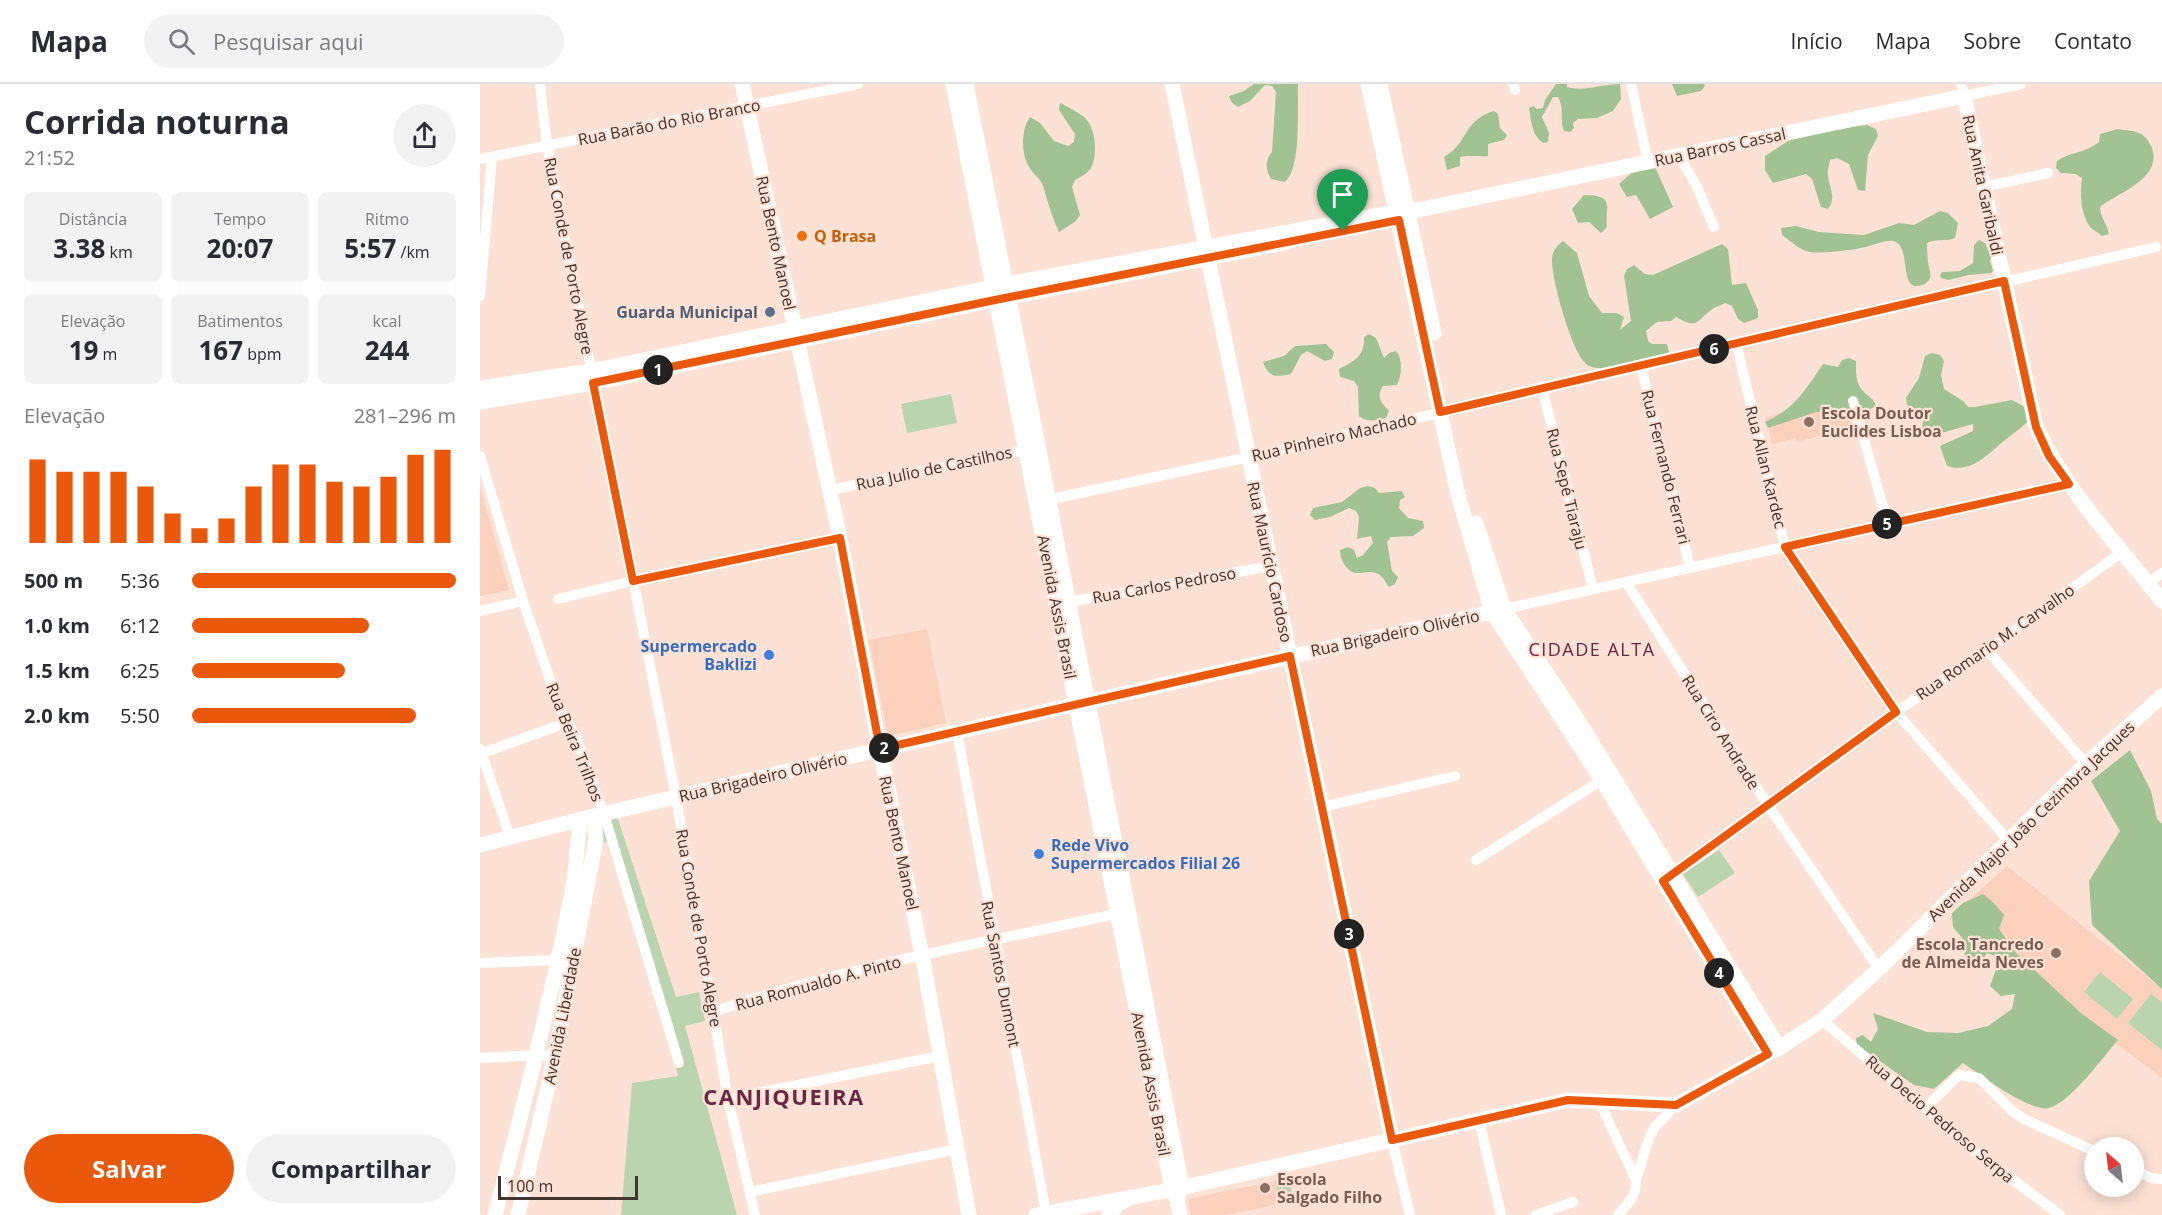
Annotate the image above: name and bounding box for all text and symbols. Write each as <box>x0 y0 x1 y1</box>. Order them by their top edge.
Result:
search box <box>144 14 564 68</box>
text: Mapa <box>30 22 108 60</box>
icon: search <box>165 25 198 58</box>
text: Pesquisar aqui <box>213 26 364 56</box>
text: Início <box>1790 27 1843 55</box>
text: Mapa <box>1876 27 1931 55</box>
text: Sobre <box>1964 27 2021 55</box>
text: Contato <box>2054 27 2132 55</box>
street label: Rua Barão do Rio Branco <box>576 94 762 150</box>
text: Corrida noturna <box>24 99 290 144</box>
button: share <box>393 104 456 167</box>
street label: Rua Anita Garibaldi <box>1957 113 2009 257</box>
street label: Rua Barros Cassal <box>1652 122 1788 172</box>
text: 21:52 <box>24 144 75 171</box>
street label: Rua Conde de Porto Alegre <box>539 155 599 357</box>
pin <box>1317 169 1368 231</box>
street label: Rua Bento Manoel <box>751 174 801 312</box>
icon: arrive <box>1326 178 1359 211</box>
text: Distância <box>59 208 127 230</box>
text: Tempo <box>214 208 266 230</box>
text: Ritmo <box>365 208 409 230</box>
place label: Q Brasa <box>814 225 876 247</box>
marker: Q Brasa <box>795 229 809 243</box>
text: 3.38 <box>53 230 105 266</box>
text: 20:07 <box>207 230 273 266</box>
text: 5:57 <box>344 230 396 266</box>
text: km <box>105 241 133 263</box>
text: /km <box>396 241 430 263</box>
place label: Guarda Municipal <box>616 301 758 323</box>
marker: Guarda Municipal <box>763 305 777 319</box>
text: Elevação <box>61 310 125 332</box>
text: Batimentos <box>197 310 283 332</box>
text: kcal <box>373 310 402 332</box>
text: 19 <box>69 332 98 368</box>
text: 167 <box>198 332 243 368</box>
text: 244 <box>365 332 409 368</box>
pin: 6 <box>1699 334 1729 364</box>
text: 6 <box>1709 338 1719 360</box>
text: m <box>98 343 117 365</box>
text: bpm <box>243 343 282 365</box>
pin: 1 <box>643 355 673 385</box>
text: 1 <box>653 359 663 381</box>
street label: Rua Fernando Ferrari <box>1636 387 1696 547</box>
text: Elevação <box>24 402 105 429</box>
text: 281–296 m <box>354 402 456 429</box>
place label: Escola Doutor Euclides Lisboa <box>1821 402 1942 442</box>
street label: Rua Allan Kardec <box>1740 403 1792 531</box>
street label: Rua Pinheiro Machado <box>1249 407 1419 467</box>
marker: Escola Doutor Euclides Lisboa <box>1802 415 1816 429</box>
street label: Rua Sepé Tiaraju <box>1541 426 1593 552</box>
street label: Rua Julio de Castilhos <box>854 441 1014 495</box>
street label: Rua Maurício Cardoso <box>1242 479 1298 645</box>
pin: 5 <box>1872 509 1902 539</box>
text: 5 <box>1882 513 1892 535</box>
street label: Avenida Assis Brasil <box>1032 533 1082 681</box>
street label: Rua Carlos Pedroso <box>1090 562 1238 608</box>
text: 500 m <box>24 567 83 594</box>
text: 5:36 <box>120 567 160 594</box>
street label: Rua Romario M. Carvalho <box>1911 579 2079 705</box>
street label: Rua Brigadeiro Olivério <box>1309 604 1481 662</box>
text: 1.0 km <box>24 612 90 639</box>
text: 6:12 <box>120 612 160 639</box>
place label: Supermercado Baklizi <box>640 635 757 675</box>
district label: CIDADE ALTA <box>1528 637 1656 661</box>
marker: Supermercado Baklizi <box>762 648 776 662</box>
text: 1.5 km <box>24 657 90 684</box>
text: 6:25 <box>120 657 160 684</box>
street label: Rua Ciro Andrade <box>1677 671 1765 793</box>
street label: Rua Beira Trilhos <box>541 679 609 805</box>
text: 2.0 km <box>24 702 90 729</box>
text: 5:50 <box>120 702 160 729</box>
street label: Avenida Major João Cezimbra Jacques <box>1923 716 2139 926</box>
pin: 2 <box>869 733 899 763</box>
text: 2 <box>879 737 889 759</box>
street label: Rua Brigadeiro Olivério <box>677 747 849 807</box>
street label: Rua Bento Manoel <box>874 774 924 912</box>
street label: Rua Conde de Porto Alegre <box>671 827 727 1029</box>
place label: Rede Vivo Supermercados Filial 26 <box>1051 834 1240 874</box>
marker: Rede Vivo Supermercados Filial 26 <box>1032 847 1046 861</box>
street label: Rua Santos Dumont <box>976 899 1026 1049</box>
pin: 3 <box>1334 919 1364 949</box>
text: 3 <box>1344 923 1354 945</box>
place label: Escola Tancredo de Almeida Neves <box>1901 933 2044 973</box>
street label: Avenida Liberdade <box>538 946 586 1086</box>
marker: Escola Tancredo de Almeida Neves <box>2049 946 2063 960</box>
street label: Rua Romualdo A. Pinto <box>733 950 903 1016</box>
pin: 4 <box>1704 958 1734 988</box>
text: 4 <box>1714 962 1724 984</box>
street label: Avenida Assis Brasil <box>1126 1010 1176 1158</box>
street label: Rua Decio Pedroso Serpa <box>1861 1050 2019 1188</box>
district label: CANJIQUEIRA <box>703 1081 865 1111</box>
button: Salvar <box>24 1134 234 1203</box>
button: Compartilhar <box>246 1134 456 1203</box>
north arrow <box>2084 1137 2144 1197</box>
map controls <box>2084 1137 2144 1197</box>
place label: Escola Salgado Filho <box>1277 1168 1382 1208</box>
scale bar <box>498 1173 638 1200</box>
text: 100 m <box>507 1175 553 1197</box>
marker: Escola Salgado Filho <box>1258 1181 1272 1195</box>

